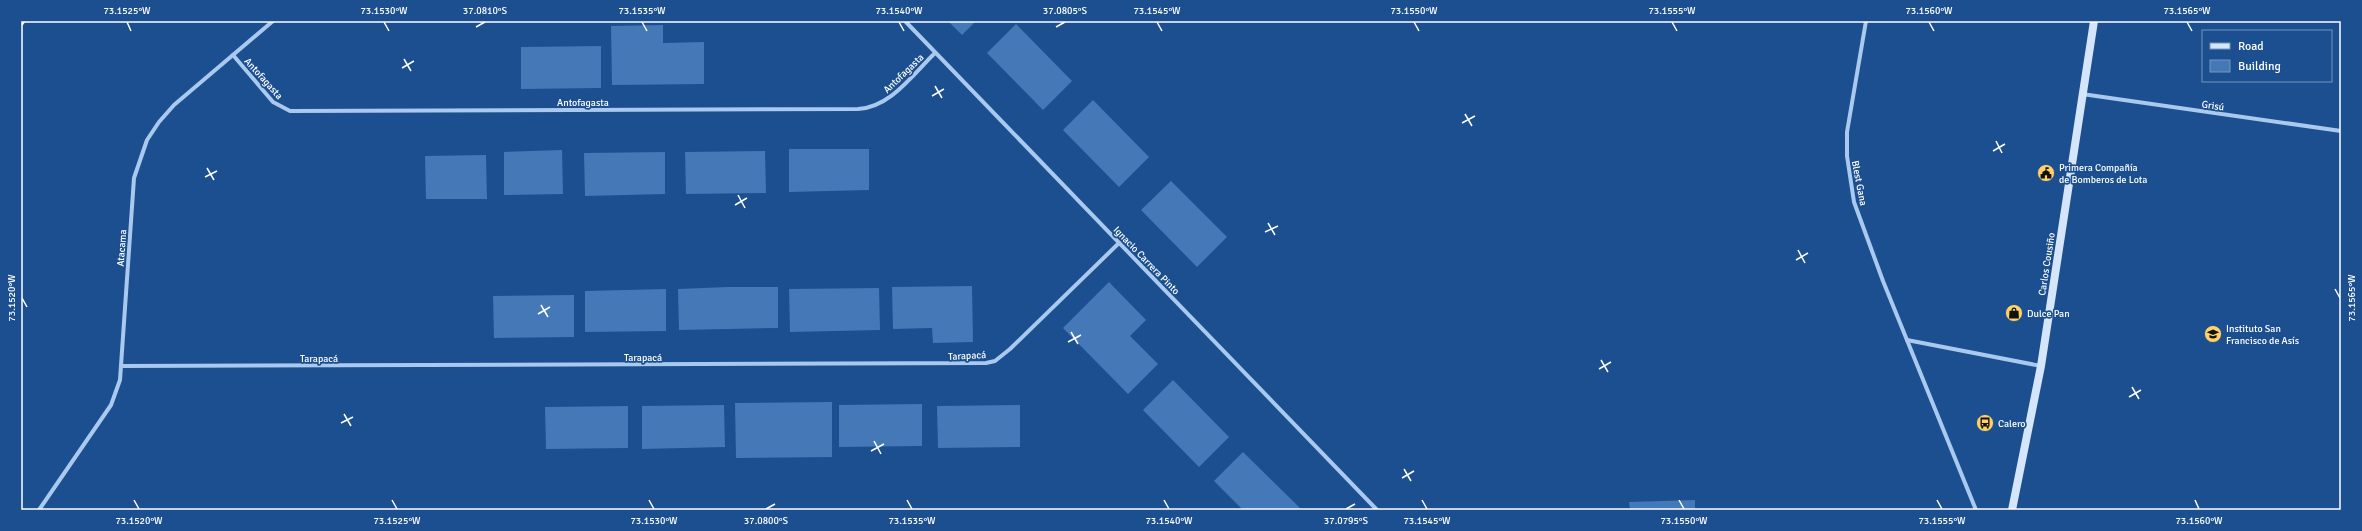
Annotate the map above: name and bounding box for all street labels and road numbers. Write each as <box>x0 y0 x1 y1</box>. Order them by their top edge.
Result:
street label: Antofagasta <box>881 51 926 96</box>
street label: Antofagasta <box>241 55 285 102</box>
street label: Antofagasta <box>557 97 609 109</box>
street label: Grisú <box>2201 98 2225 114</box>
street label: Blest Gana <box>1849 159 1869 207</box>
street label: Ignacio Carrera Pinto <box>1111 224 1182 297</box>
street label: Atacama <box>115 229 129 267</box>
street label: Carlos Cousiño <box>2036 232 2058 297</box>
street label: Tarapacá <box>948 349 986 363</box>
street label: Tarapacá <box>624 352 662 364</box>
street label: Tarapacá <box>300 353 338 365</box>

